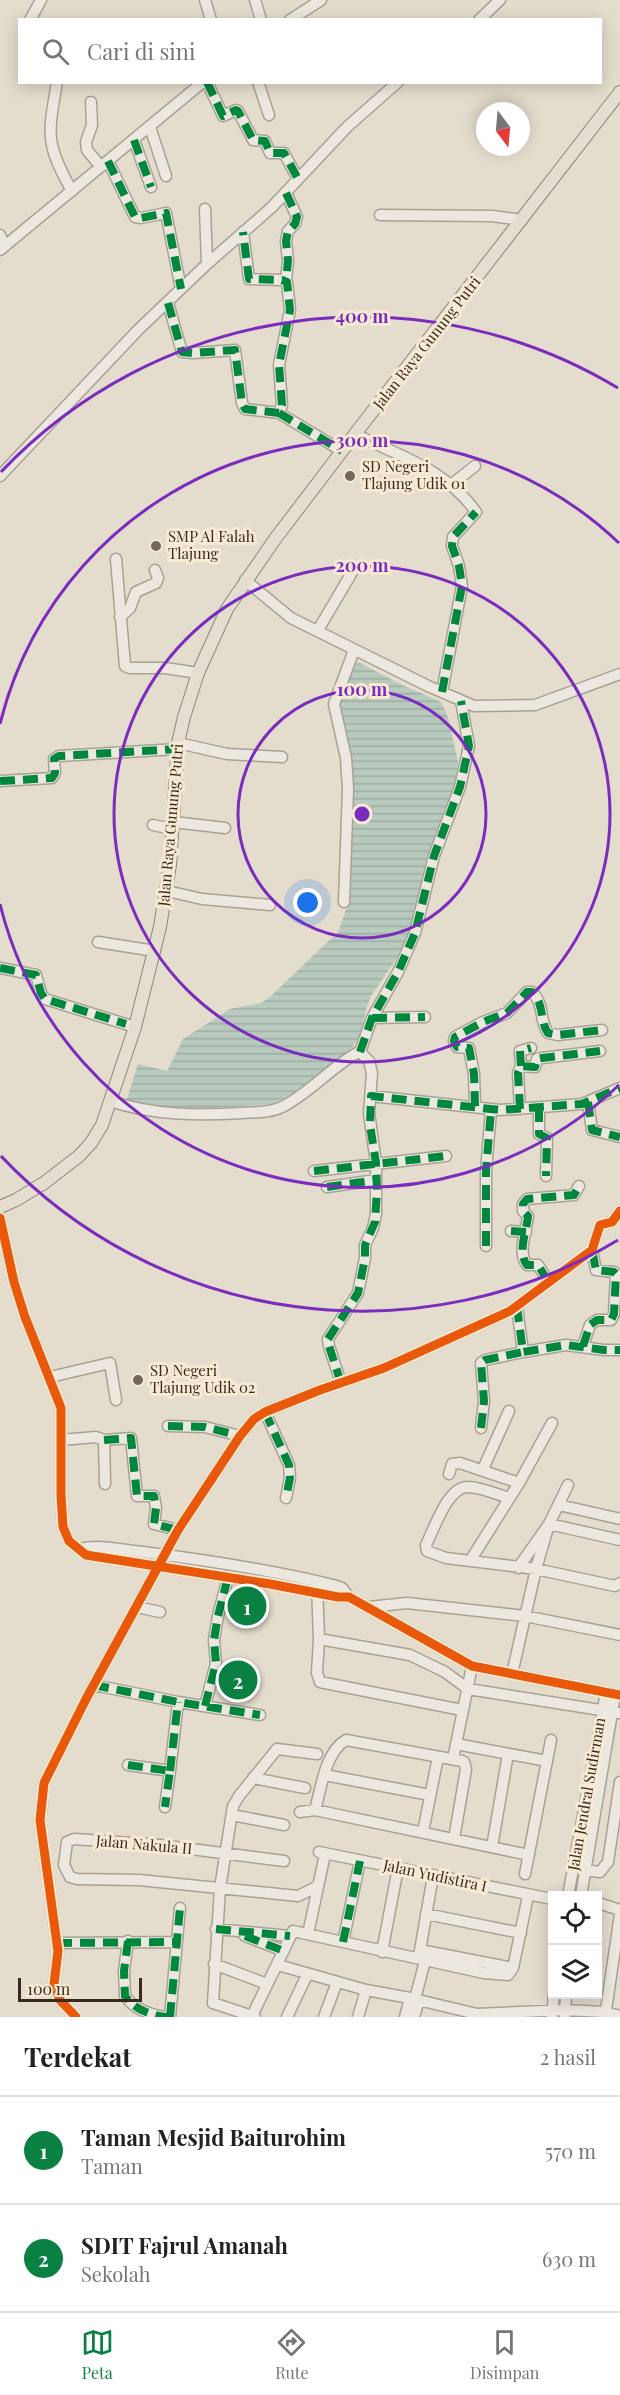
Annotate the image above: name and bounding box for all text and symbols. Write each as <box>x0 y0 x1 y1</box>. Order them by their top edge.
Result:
search box <box>18 18 602 84</box>
icon: search <box>39 35 72 68</box>
text: Cari di sini <box>87 36 195 66</box>
north arrow <box>476 102 530 156</box>
street label: Jalan Raya Gunung Putri <box>367 271 485 414</box>
text: 400 m <box>335 304 389 328</box>
text: 300 m <box>336 428 389 452</box>
place label: SD Negeri Tlajung Udik 01 <box>362 456 466 493</box>
marker: SD Negeri Tlajung Udik 01 <box>343 469 357 483</box>
place label: SMP Al Falah Tlajung <box>168 526 255 563</box>
marker: SMP Al Falah Tlajung <box>149 539 163 553</box>
text: 200 m <box>335 553 389 577</box>
text: 100 m <box>337 677 388 701</box>
street label: Jalan Raya Gunung Putri <box>153 742 187 908</box>
centre of rings <box>352 804 372 824</box>
your location <box>293 888 322 917</box>
place label: SD Negeri Tlajung Udik 02 <box>150 1360 255 1397</box>
marker: SD Negeri Tlajung Udik 02 <box>131 1373 145 1387</box>
pin: 1 <box>228 1584 266 1628</box>
pin: 2 <box>218 1658 258 1702</box>
street label: Jalan Jendral Sudirman <box>563 1716 609 1873</box>
street label: Jalan Nakula II <box>94 1830 193 1858</box>
street label: Jalan Yudistira I <box>381 1854 489 1896</box>
map controls <box>548 1891 602 1999</box>
button: locate <box>548 1891 602 1945</box>
button: layers <box>548 1945 602 1999</box>
scale bar <box>18 1975 142 2002</box>
text: 100 m <box>27 1978 70 1999</box>
text: Terdekat <box>24 2039 131 2074</box>
text: 2 hasil <box>540 2043 596 2070</box>
text: Taman Mesjid Baiturohim <box>81 2122 346 2152</box>
text: 1 <box>40 2137 47 2164</box>
text: 570 m <box>545 2137 596 2164</box>
text: Taman <box>81 2152 143 2179</box>
text: SDIT Fajrul Amanah <box>81 2230 288 2260</box>
text: 2 <box>38 2245 49 2272</box>
text: 630 m <box>542 2245 596 2272</box>
text: Sekolah <box>81 2260 151 2287</box>
tab: Peta <box>81 2326 114 2383</box>
tab: Rute <box>275 2326 309 2383</box>
tab: Disimpan <box>470 2326 539 2383</box>

